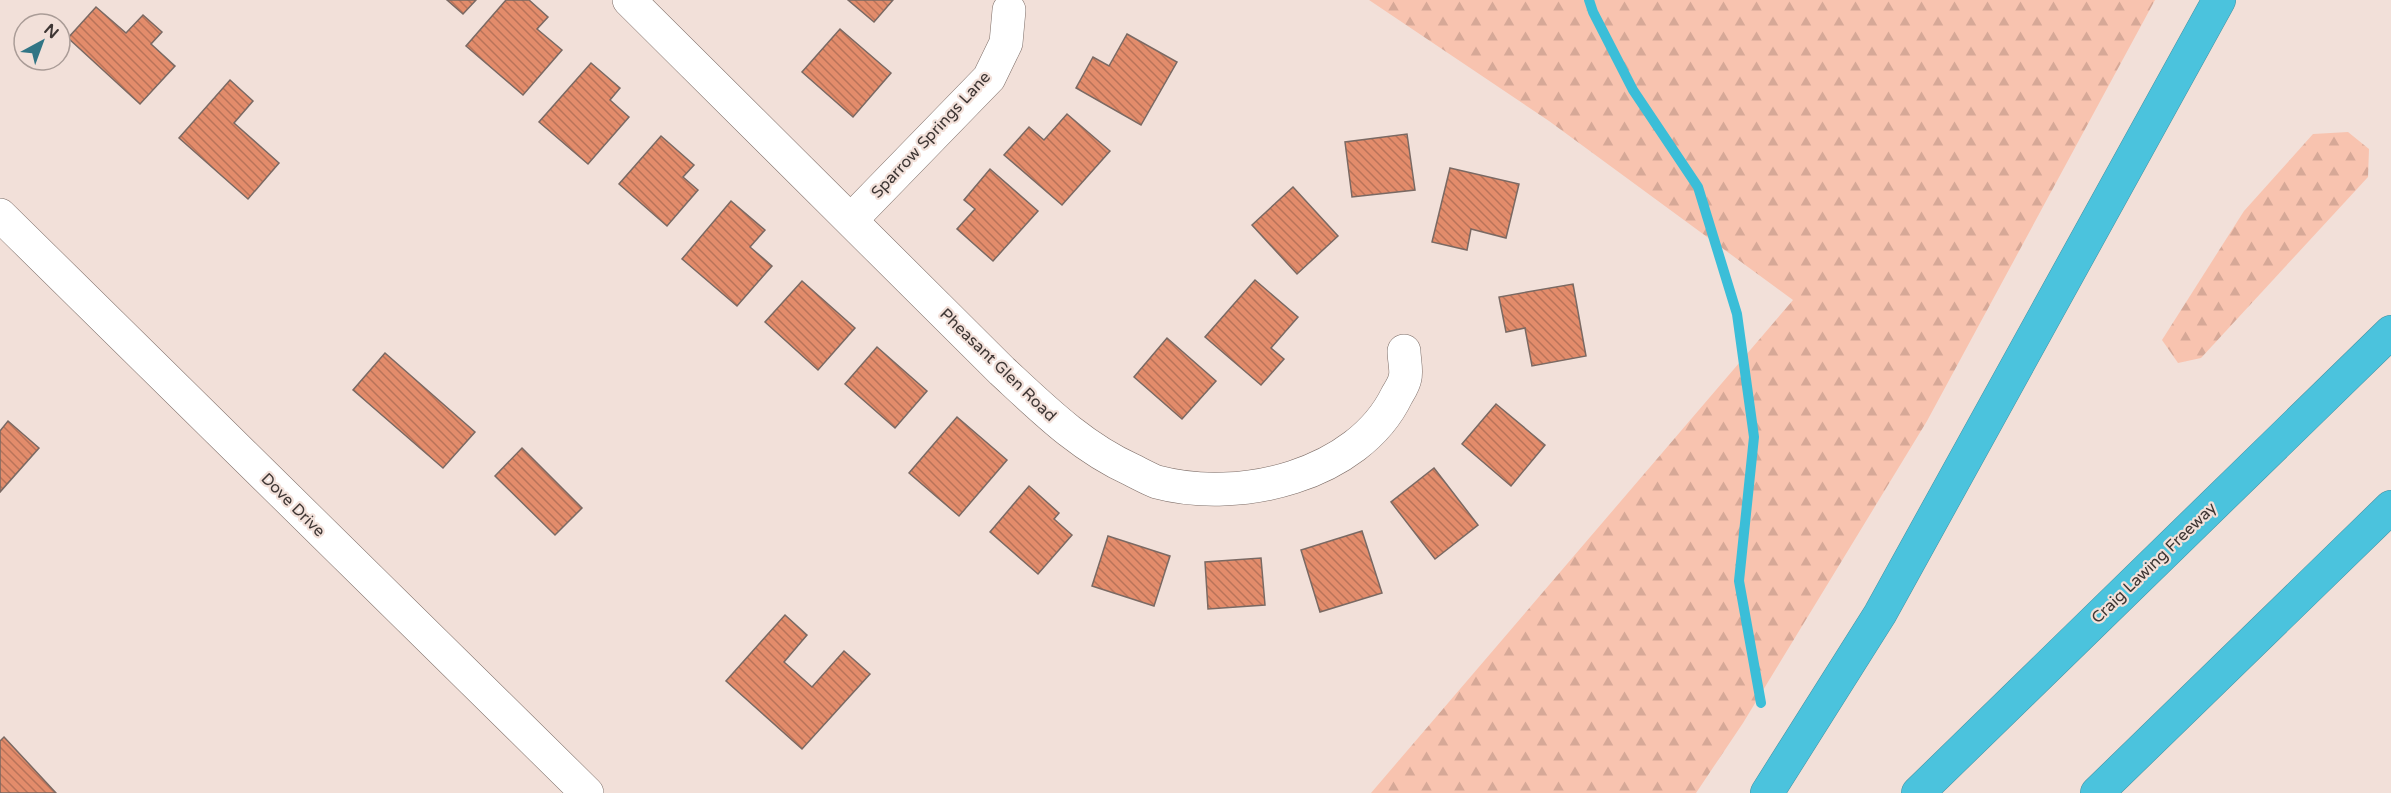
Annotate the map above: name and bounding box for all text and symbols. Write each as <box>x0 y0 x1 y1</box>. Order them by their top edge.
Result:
north arrow <box>12 12 72 72</box>
text: N <box>40 20 63 43</box>
street label: Sparrow Springs Lane <box>867 68 995 202</box>
street label: Pheasant Glen Road <box>936 304 1060 426</box>
street label: Dove Drive <box>257 469 329 541</box>
street label: Craig Lawing Freeway <box>2087 498 2221 628</box>

